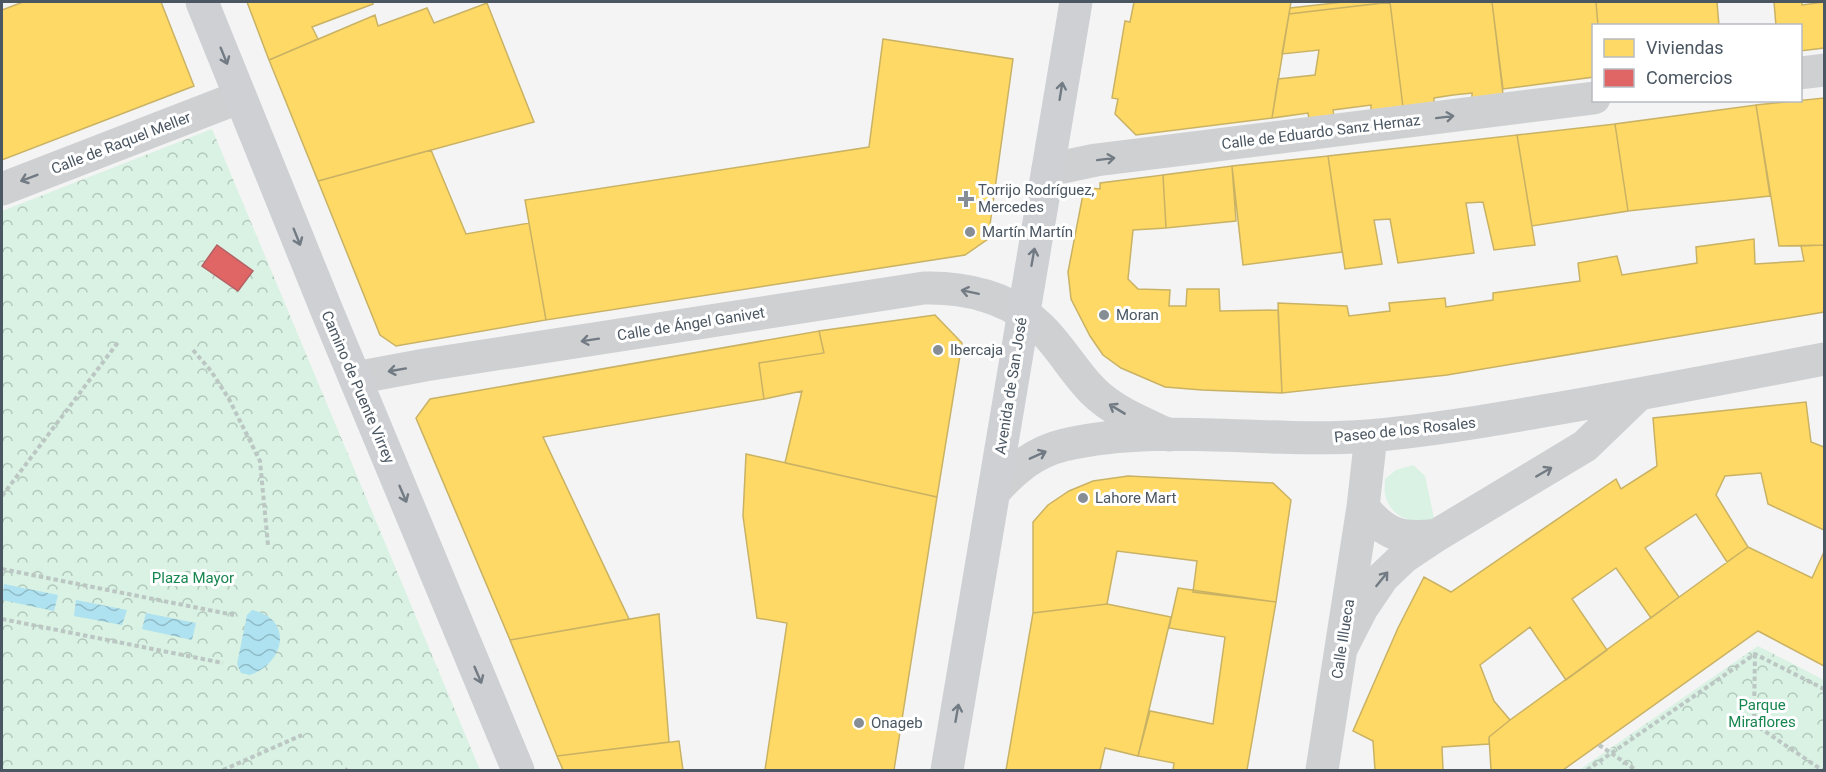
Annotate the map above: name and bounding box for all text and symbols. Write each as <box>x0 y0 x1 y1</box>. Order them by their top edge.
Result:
legend <box>1592 24 1802 102</box>
text: Viviendas <box>1646 37 1724 58</box>
one-way arrow <box>219 46 230 65</box>
text: Comercios <box>1646 67 1733 88</box>
one-way arrow <box>1056 82 1067 102</box>
street label: Calle de Raquel Meller <box>49 108 193 178</box>
street label: Calle de Eduardo Sanz Hernaz <box>1221 111 1421 153</box>
one-way arrow <box>1435 111 1455 122</box>
one-way arrow <box>1095 153 1115 164</box>
one-way arrow <box>20 174 39 185</box>
place label: Torrijo Rodríguez, Mercedes <box>978 181 1095 216</box>
marker: Torrijo Rodríguez, Mercedes <box>959 192 973 206</box>
place label: Martín Martín <box>982 223 1073 241</box>
marker: Martín Martín <box>963 225 977 239</box>
one-way arrow <box>292 227 303 245</box>
one-way arrow <box>1028 247 1039 267</box>
one-way arrow <box>960 286 980 297</box>
street label: Calle de Ángel Ganivet <box>616 303 766 345</box>
place label: Moran <box>1116 306 1159 324</box>
street label: Camino de Puente Virrey <box>318 308 398 466</box>
marker: Moran <box>1097 308 1111 322</box>
street label: Avenida de San José <box>991 316 1031 456</box>
one-way arrow <box>581 334 600 345</box>
place label: Ibercaja <box>950 341 1003 359</box>
marker: Ibercaja <box>931 343 945 357</box>
one-way arrow <box>388 365 408 376</box>
one-way arrow <box>1109 403 1126 415</box>
street label: Paseo de los Rosales <box>1333 414 1477 446</box>
one-way arrow <box>1029 448 1047 460</box>
one-way arrow <box>1535 466 1552 478</box>
one-way arrow <box>398 485 409 503</box>
place label: Lahore Mart <box>1095 489 1176 507</box>
marker: Lahore Mart <box>1076 491 1090 505</box>
park label: Plaza Mayor <box>152 569 234 587</box>
one-way arrow <box>1376 572 1389 588</box>
street label: Calle Illueca <box>1328 598 1358 680</box>
one-way arrow <box>473 665 484 683</box>
park label: Parque Miraflores <box>1728 696 1796 731</box>
one-way arrow <box>952 703 963 723</box>
place label: Onageb <box>871 714 923 732</box>
marker: Onageb <box>852 716 866 730</box>

